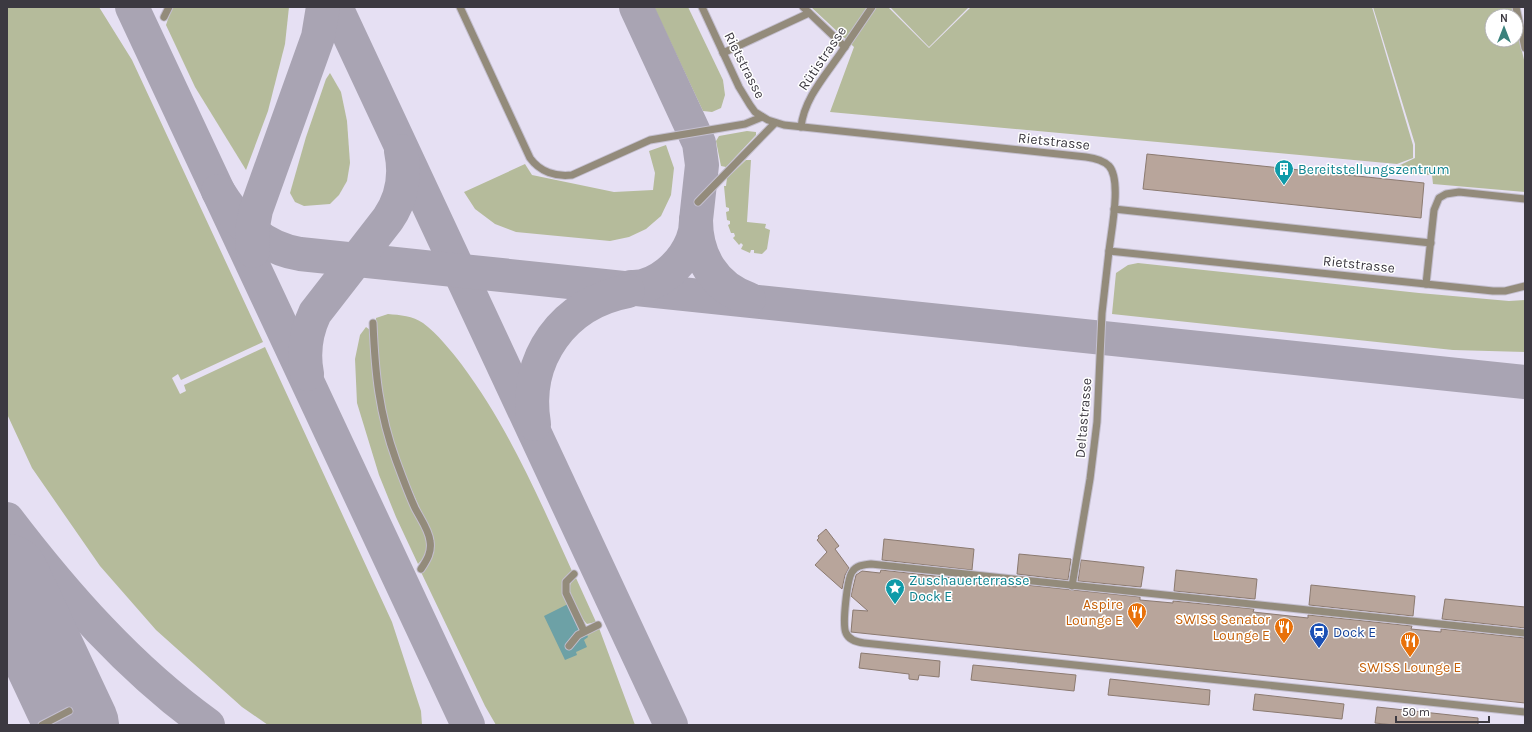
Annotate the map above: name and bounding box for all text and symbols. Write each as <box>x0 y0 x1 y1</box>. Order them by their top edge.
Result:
north arrow <box>1484 8 1524 48</box>
text: N <box>1500 12 1508 25</box>
street label: Rütistrasse <box>795 23 850 94</box>
street label: Rietstrasse <box>721 29 769 101</box>
street label: Rietstrasse <box>1017 129 1091 154</box>
building icon: Bereitstellungszentrum <box>1273 158 1295 186</box>
place label: Bereitstellungszentrum <box>1298 161 1450 178</box>
street label: Rietstrasse <box>1322 252 1396 277</box>
street label: Deltastrasse <box>1072 377 1095 459</box>
place label: Zuschauerterrasse Dock E <box>909 572 1029 605</box>
place icon: Zuschauerterrasse Dock E <box>884 577 906 605</box>
place label: Aspire Lounge E <box>1066 596 1123 629</box>
restaurant icon: Aspire Lounge E <box>1126 601 1148 629</box>
place label: SWISS Senator Lounge E <box>1175 611 1271 644</box>
restaurant icon: SWISS Senator Lounge E <box>1273 616 1295 644</box>
station icon: Dock E <box>1308 621 1330 649</box>
place label: Dock E <box>1333 624 1376 641</box>
restaurant icon: SWISS Lounge E <box>1399 630 1421 658</box>
place label: SWISS Lounge E <box>1359 659 1461 676</box>
scale bar <box>1396 698 1489 724</box>
text: 50 m <box>1402 705 1430 719</box>

